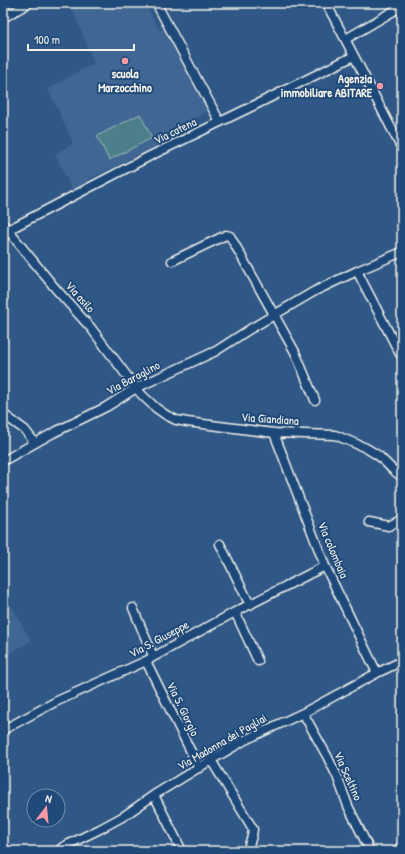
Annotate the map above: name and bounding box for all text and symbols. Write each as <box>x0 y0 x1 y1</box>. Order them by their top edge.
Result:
scale bar <box>28 26 134 52</box>
text: 100 m <box>34 31 60 48</box>
marker: scuola Marzocchino <box>120 56 130 66</box>
place label: scuola Marzocchino <box>98 65 152 96</box>
place label: Agenzia immobiliare ABITARE <box>281 70 373 101</box>
marker: Agenzia immobiliare ABITARE <box>375 81 385 91</box>
street label: Via catena <box>151 113 199 148</box>
street label: Via asilo <box>62 277 99 316</box>
street label: Via Baraglino <box>103 356 163 399</box>
street label: Via Giandiana <box>241 408 300 429</box>
street label: Via colombaia <box>314 519 353 581</box>
street label: Via S. Giuseppe <box>126 616 192 661</box>
street label: Via S. Giorgio <box>163 679 204 739</box>
street label: Via Madonna dei Pagliai <box>174 709 270 774</box>
street label: Via Sceltino <box>330 749 367 803</box>
north arrow <box>26 788 66 828</box>
text: N <box>44 791 54 806</box>

